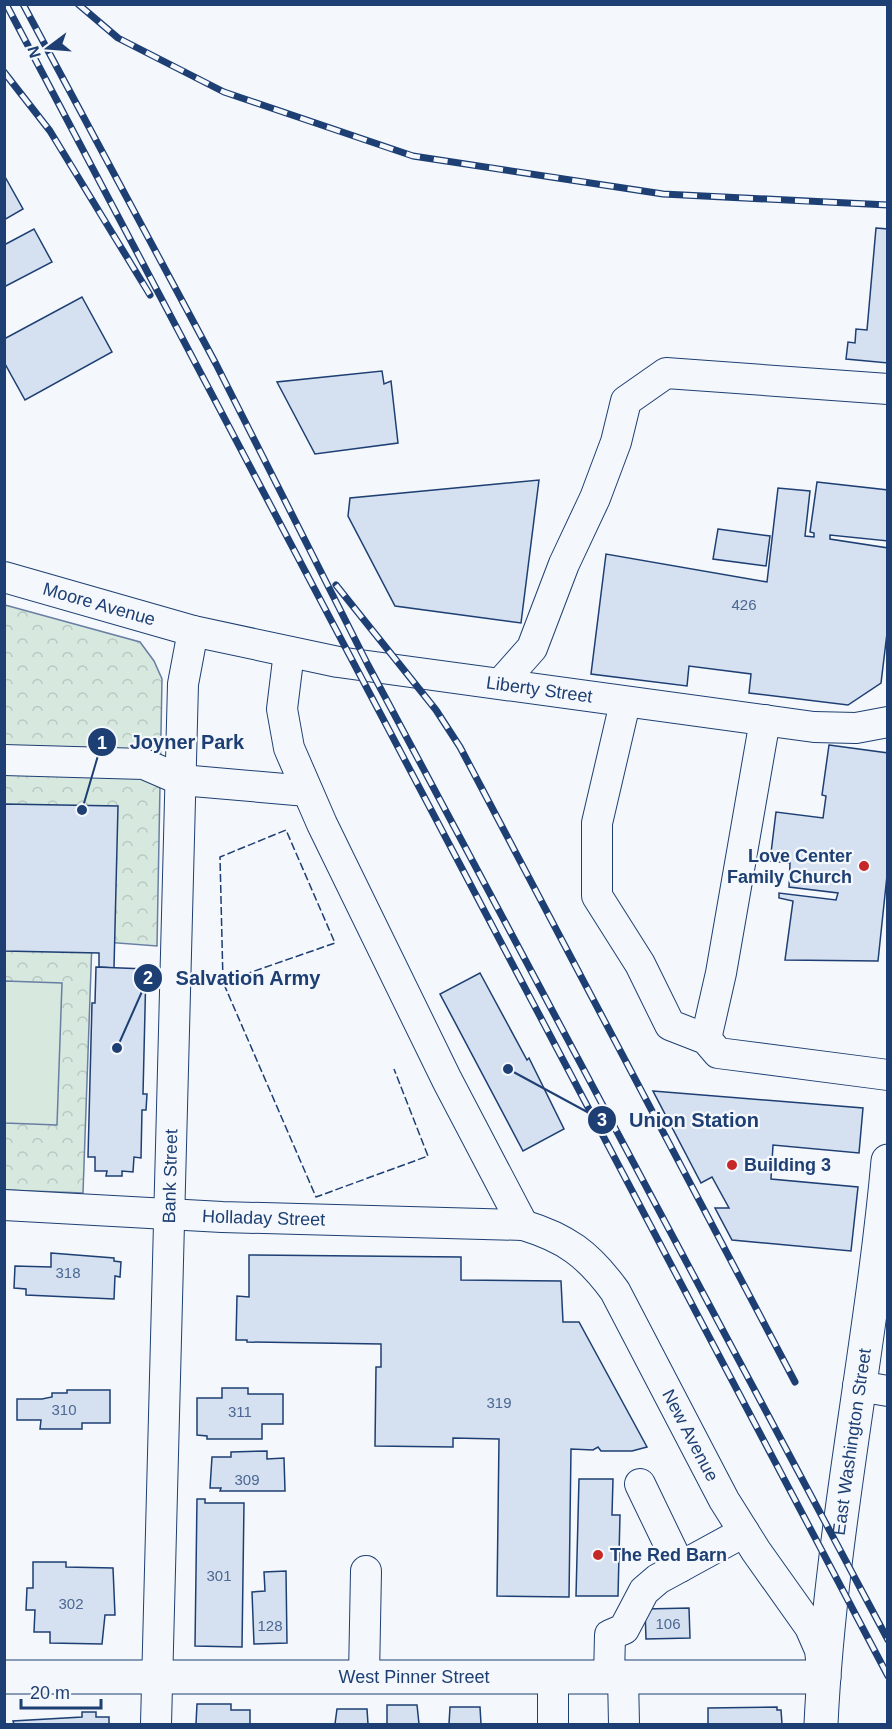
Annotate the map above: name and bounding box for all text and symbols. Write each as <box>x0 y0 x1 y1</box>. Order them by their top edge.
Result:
north arrow <box>18 18 78 78</box>
text: N <box>24 44 44 60</box>
street label: Moore Avenue <box>41 579 158 630</box>
house number: 426 <box>731 596 757 613</box>
street label: Liberty Street <box>485 672 594 707</box>
callout: Joyner Park <box>87 723 256 761</box>
text: Joyner Park <box>130 731 245 753</box>
text: 1 <box>97 733 107 753</box>
place label: Love Center Family Church <box>727 846 852 887</box>
marker: Love Center Family Church <box>857 859 871 873</box>
callout: Salvation Army <box>133 959 332 997</box>
text: Salvation Army <box>176 967 321 989</box>
text: 2 <box>143 968 153 988</box>
callout: Union Station <box>587 1101 771 1139</box>
text: Union Station <box>629 1109 759 1131</box>
text: 3 <box>597 1110 607 1130</box>
street label: Bank Street <box>159 1129 181 1223</box>
place label: Building 3 <box>744 1155 831 1175</box>
marker: Building 3 <box>725 1158 739 1172</box>
street label: Holladay Street <box>202 1206 325 1230</box>
house number: 318 <box>55 1264 81 1281</box>
street label: East Washington Street <box>829 1347 875 1536</box>
street label: New Avenue <box>658 1386 722 1485</box>
house number: 319 <box>486 1394 512 1411</box>
house number: 310 <box>51 1401 77 1418</box>
house number: 311 <box>228 1403 252 1420</box>
house number: 309 <box>234 1471 260 1488</box>
place label: The Red Barn <box>610 1545 727 1565</box>
marker: The Red Barn <box>591 1548 605 1562</box>
house number: 301 <box>206 1567 232 1584</box>
house number: 302 <box>58 1595 84 1612</box>
house number: 106 <box>655 1615 681 1632</box>
house number: 128 <box>257 1617 283 1634</box>
street label: West Pinner Street <box>339 1667 489 1687</box>
scale bar <box>21 1672 100 1710</box>
text: 20 m <box>30 1683 70 1703</box>

